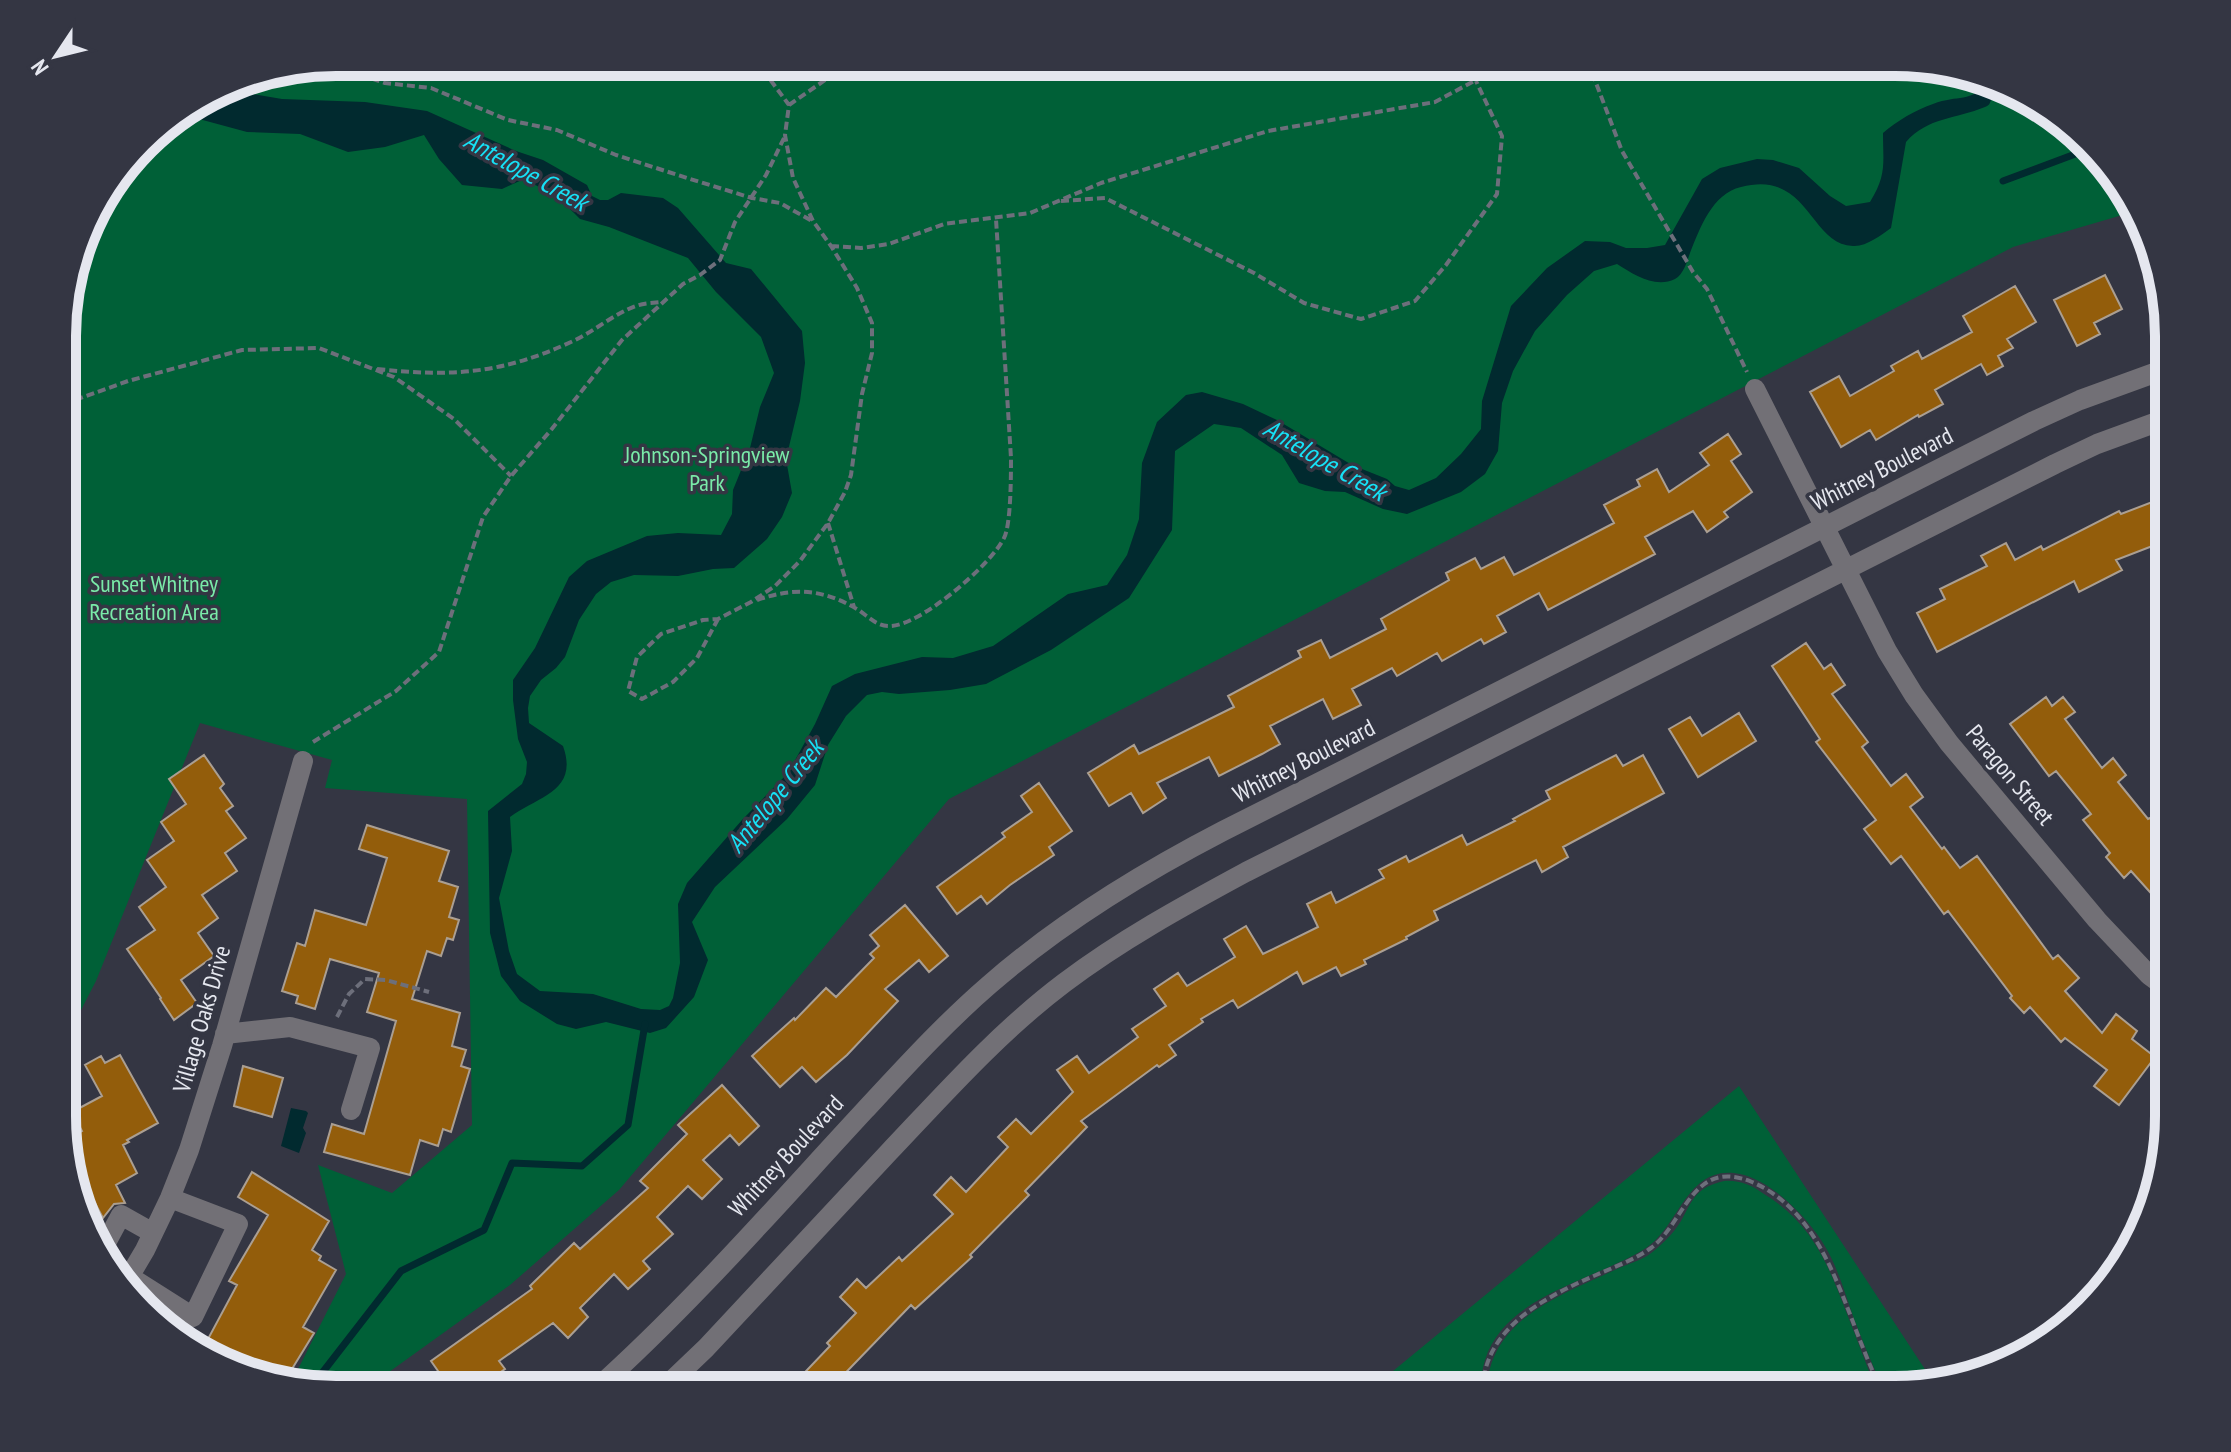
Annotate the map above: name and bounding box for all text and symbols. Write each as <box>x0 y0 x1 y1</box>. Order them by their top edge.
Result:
north arrow <box>16 16 96 96</box>
text: N <box>25 55 54 80</box>
water label: Antelope Creek <box>459 123 596 219</box>
water label: Antelope Creek <box>1258 411 1395 509</box>
street label: Whitney Boulevard <box>1806 420 1958 518</box>
park label: Johnson-Springview Park <box>623 439 790 498</box>
park label: Sunset Whitney Recreation Area <box>89 568 219 627</box>
street label: Whitney Boulevard <box>1228 712 1380 810</box>
street label: Paragon Street <box>1959 718 2062 832</box>
water label: Antelope Creek <box>719 730 832 859</box>
street label: Village Oaks Drive <box>165 942 237 1097</box>
street label: Whitney Boulevard <box>721 1088 850 1223</box>

